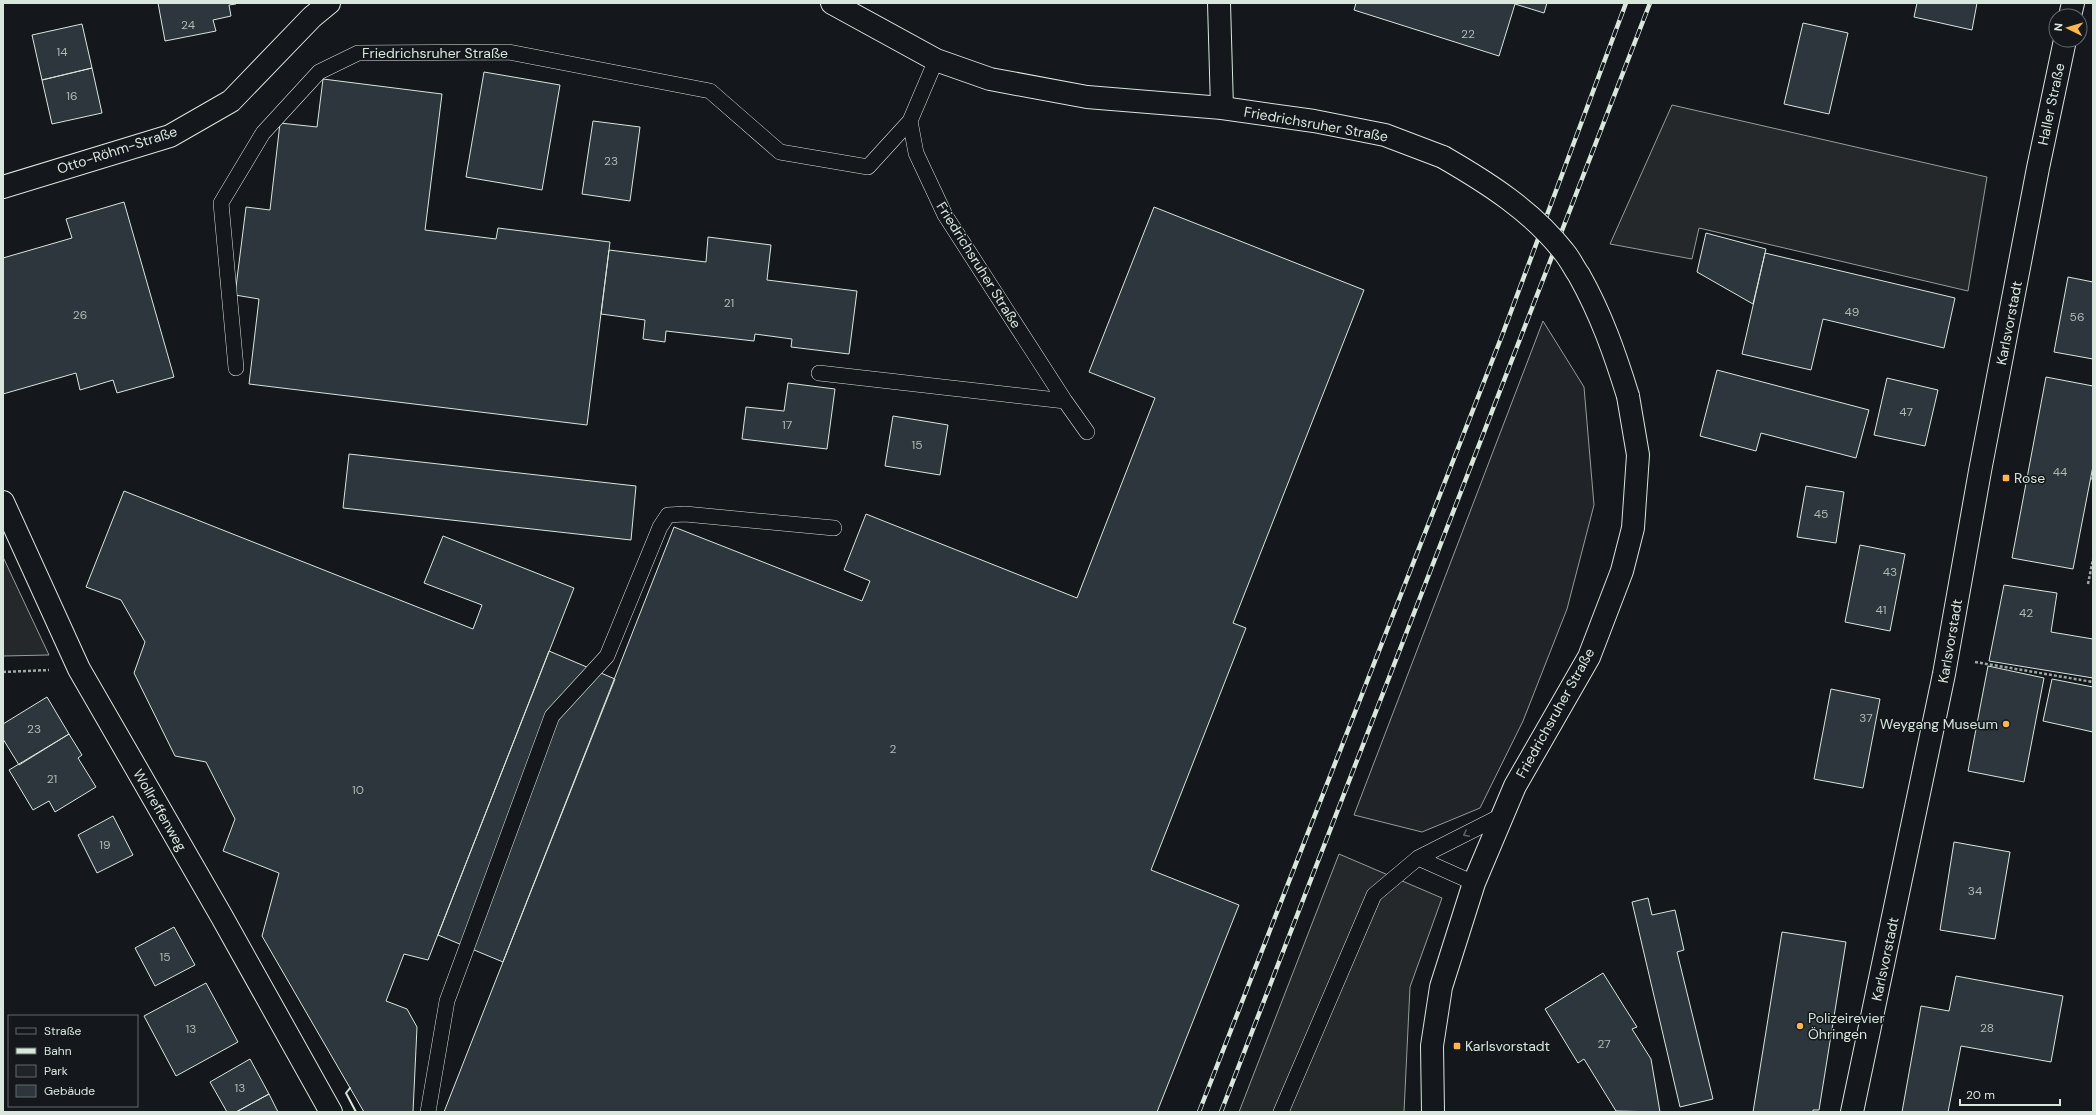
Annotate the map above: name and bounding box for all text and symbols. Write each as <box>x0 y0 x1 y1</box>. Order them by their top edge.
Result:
north arrow <box>2048 8 2088 48</box>
house number: 24 <box>181 17 195 33</box>
text: N <box>2051 23 2065 32</box>
house number: 22 <box>1461 26 1475 42</box>
house number: 14 <box>56 44 68 60</box>
street label: Friedrichsruher Straße <box>362 44 508 62</box>
street label: Haller Straße <box>2033 61 2069 147</box>
house number: 16 <box>66 88 78 104</box>
street label: Friedrichsruher Straße <box>1243 102 1389 146</box>
street label: Otto-Röhm-Straße <box>55 122 179 178</box>
house number: 23 <box>604 153 618 169</box>
street label: Friedrichsruher Straße <box>933 198 1025 332</box>
street label: Karlsvorstadt <box>1992 280 2026 366</box>
house number: 21 <box>724 295 734 311</box>
house number: 49 <box>1845 304 1859 320</box>
house number: 26 <box>73 307 87 323</box>
house number: 56 <box>2070 309 2084 325</box>
house number: 47 <box>1899 404 1913 420</box>
house number: 17 <box>782 417 792 433</box>
house number: 15 <box>911 437 923 453</box>
house number: 44 <box>2053 464 2067 480</box>
place label: Rose <box>2014 469 2045 487</box>
marker: Rose <box>2001 473 2011 483</box>
house number: 45 <box>1814 506 1828 522</box>
house number: 43 <box>1883 564 1897 580</box>
street label: Karlsvorstadt <box>1934 598 1966 684</box>
house number: 41 <box>1875 602 1887 618</box>
house number: 42 <box>2019 605 2033 621</box>
street label: Friedrichsruher Straße <box>1512 645 1598 781</box>
house number: 37 <box>1859 710 1873 726</box>
place label: Weygang Museum <box>1880 715 1998 733</box>
marker: Weygang Museum <box>2001 719 2011 729</box>
house number: 23 <box>27 721 41 737</box>
house number: 2 <box>890 741 897 757</box>
street label: Wollreffenweg <box>129 766 191 854</box>
house number: 21 <box>47 771 57 787</box>
house number: 10 <box>352 782 364 798</box>
one-way arrow <box>1463 829 1470 836</box>
house number: 19 <box>99 837 111 853</box>
house number: 34 <box>1968 883 1982 899</box>
street label: Karlsvorstadt <box>1867 916 1903 1002</box>
house number: 15 <box>159 949 171 965</box>
place label: Polizeirevier Öhringen <box>1808 1009 1885 1043</box>
legend <box>8 1015 138 1107</box>
house number: 28 <box>1980 1020 1994 1036</box>
house number: 13 <box>186 1021 196 1037</box>
marker: Polizeirevier Öhringen <box>1795 1021 1805 1031</box>
text: Straße <box>44 1023 81 1039</box>
house number: 27 <box>1597 1036 1611 1052</box>
place label: Karlsvorstadt <box>1465 1037 1550 1055</box>
marker: Karlsvorstadt <box>1452 1041 1462 1051</box>
text: Bahn <box>44 1043 72 1059</box>
text: Park <box>44 1063 68 1079</box>
house number: 13 <box>235 1080 245 1096</box>
scale bar <box>1960 1081 2060 1107</box>
text: Gebäude <box>44 1083 95 1099</box>
text: 20 m <box>1966 1087 1995 1103</box>

